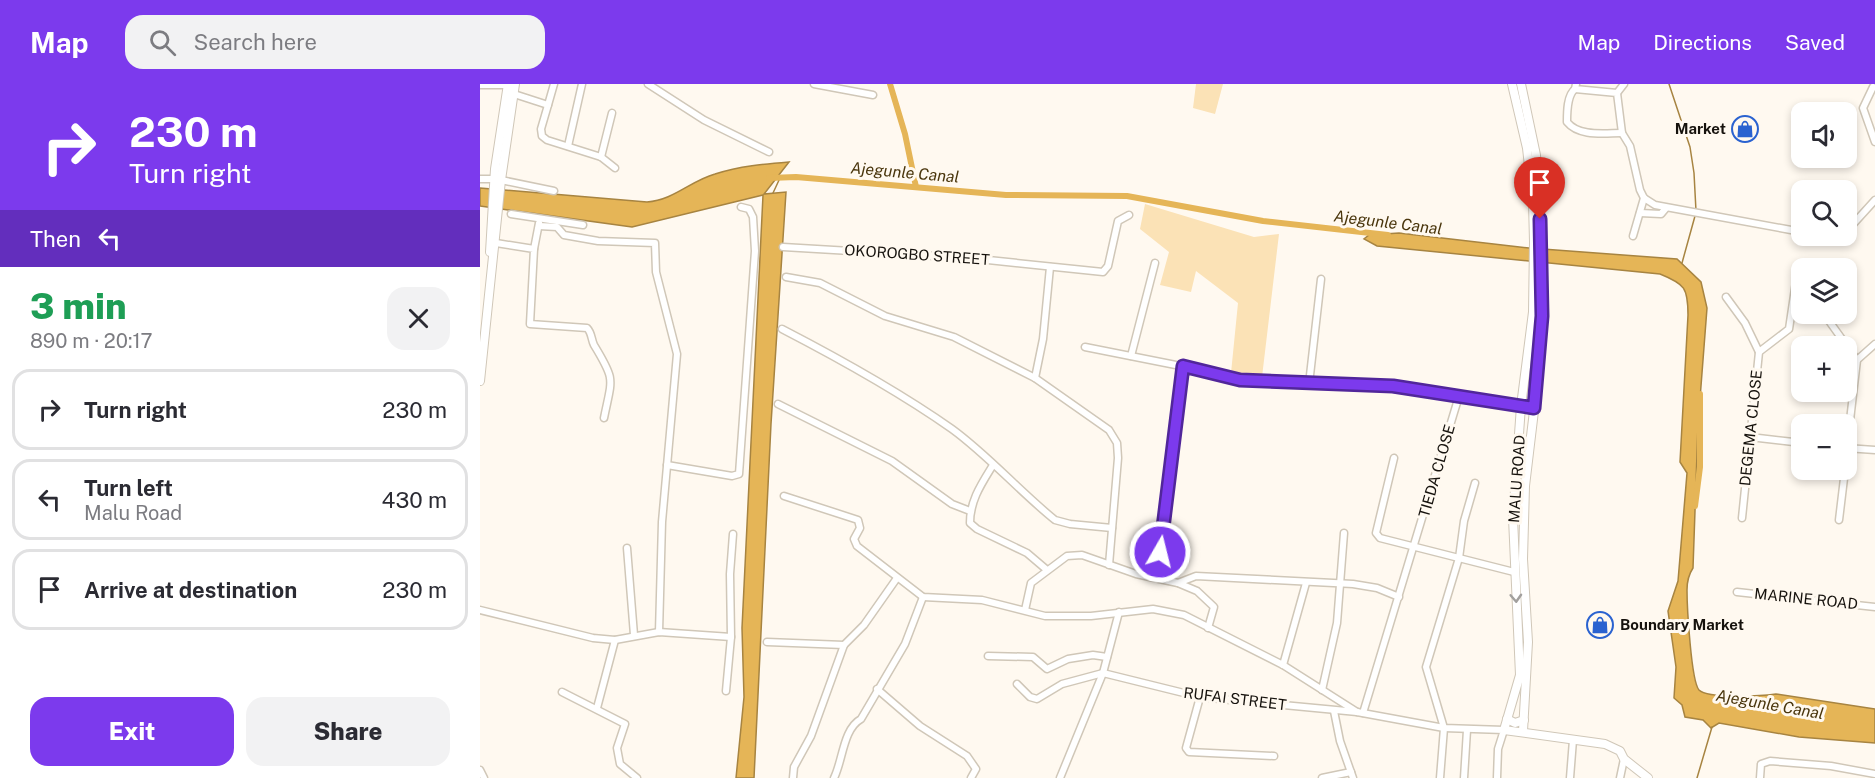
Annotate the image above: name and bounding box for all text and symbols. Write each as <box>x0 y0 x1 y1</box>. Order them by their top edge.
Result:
search box <box>125 15 545 69</box>
text: Map <box>30 26 89 59</box>
icon: search <box>146 26 179 59</box>
text: Search here <box>194 29 317 55</box>
text: Map <box>1578 30 1620 55</box>
text: Directions <box>1653 30 1752 55</box>
text: Saved <box>1785 30 1845 55</box>
map controls <box>1791 102 1857 480</box>
button: sound <box>1791 102 1857 168</box>
text: 230 m <box>129 107 258 156</box>
icon: right <box>30 108 108 186</box>
shop icon: Market <box>1730 114 1760 144</box>
place label: Market <box>1675 120 1726 137</box>
text: Turn right <box>129 157 252 189</box>
pin <box>1514 157 1565 219</box>
water label: Ajegunle Canal <box>850 158 960 187</box>
icon: arrive <box>1523 166 1556 199</box>
button: search <box>1791 180 1857 246</box>
water label: Ajegunle Canal <box>1333 206 1443 239</box>
icon: left <box>93 222 126 255</box>
text: Then <box>30 226 81 252</box>
street label: OKOROGBO STREET <box>844 241 990 268</box>
button: layers <box>1791 258 1857 324</box>
text: 3 min <box>30 285 127 327</box>
button: close <box>387 287 450 350</box>
text: 890 m · 20:17 <box>30 329 153 353</box>
button: + <box>1791 336 1857 402</box>
street label: DEGEMA CLOSE <box>1736 369 1765 487</box>
icon: right <box>33 393 66 426</box>
text: Turn right <box>84 397 187 423</box>
text: 230 m <box>382 397 447 423</box>
button: − <box>1791 414 1857 480</box>
street label: TIEDA CLOSE <box>1415 422 1458 519</box>
street label: MALU ROAD <box>1505 435 1528 523</box>
text: Turn left <box>84 475 173 501</box>
icon: left <box>33 483 66 516</box>
text: 430 m <box>382 487 447 513</box>
text: Malu Road <box>84 501 182 525</box>
position arrow <box>1128 520 1192 584</box>
icon: arrive <box>33 573 66 606</box>
text: Arrive at destination <box>84 577 297 603</box>
text: 230 m <box>382 577 447 603</box>
street label: MARINE ROAD <box>1753 585 1859 612</box>
one-way arrow <box>1509 593 1522 602</box>
shop icon: Boundary Market <box>1585 610 1615 640</box>
place label: Boundary Market <box>1620 616 1744 633</box>
street label: RUFAI STREET <box>1183 684 1288 713</box>
water label: Ajegunle Canal <box>1715 686 1825 723</box>
button: Exit <box>30 697 234 766</box>
button: Share <box>246 697 450 766</box>

